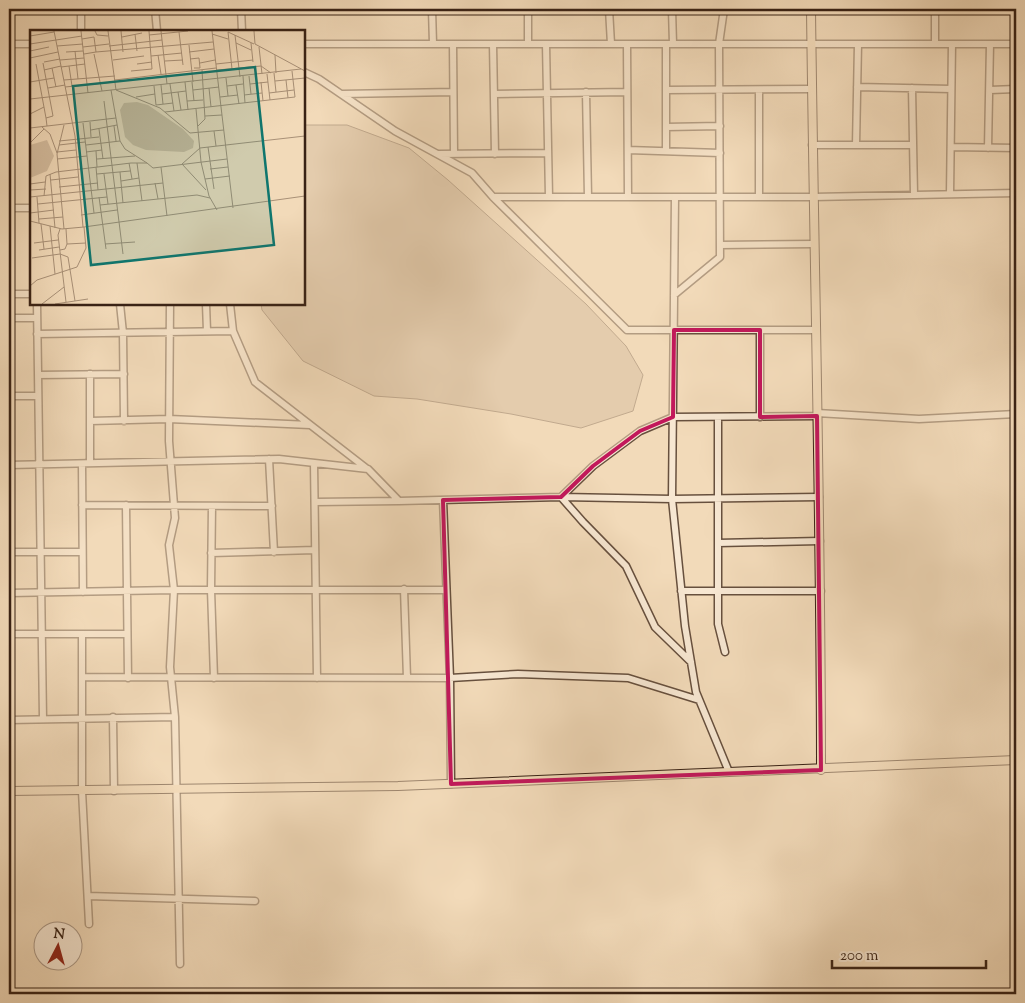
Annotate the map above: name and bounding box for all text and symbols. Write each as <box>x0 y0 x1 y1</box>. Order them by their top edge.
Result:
inset map <box>30 30 305 305</box>
north arrow <box>32 920 82 970</box>
text: N <box>53 925 66 946</box>
scale bar <box>832 938 986 970</box>
text: 200 m <box>840 946 879 967</box>

